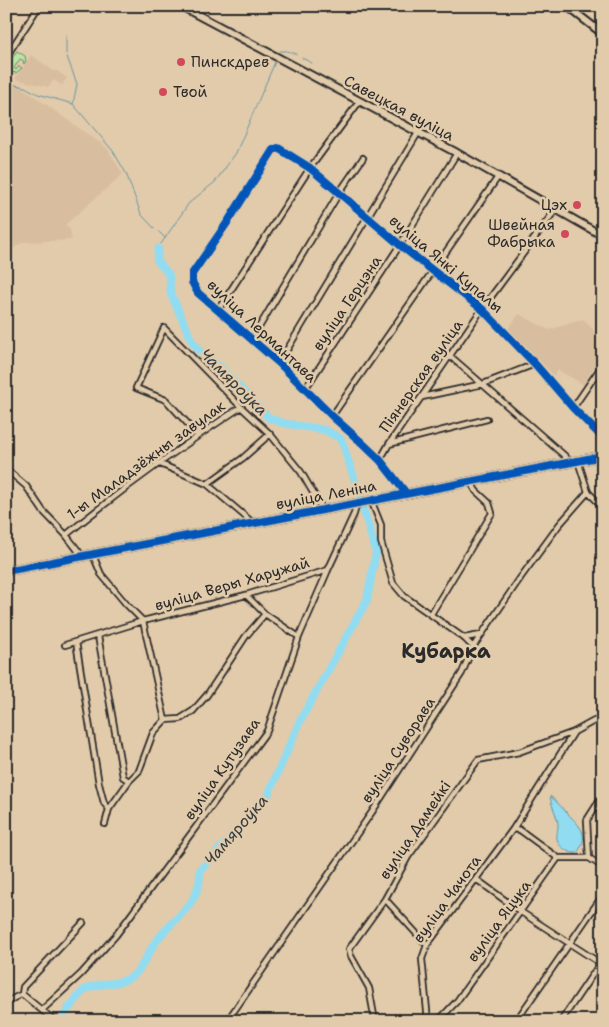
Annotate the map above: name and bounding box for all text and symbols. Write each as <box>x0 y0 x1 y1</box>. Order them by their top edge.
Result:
place label: Пинскдрев <box>191 52 269 72</box>
marker: Пинскдрев <box>175 56 187 68</box>
street label: Савецкая вуліца <box>340 71 458 146</box>
place label: Твой <box>173 82 208 102</box>
marker: Твой <box>157 86 169 98</box>
place label: Цэх <box>541 195 567 215</box>
marker: Цэх <box>571 199 583 211</box>
street label: вуліца Янкі Купалы <box>385 211 507 317</box>
place label: Швейная Фабрыка <box>487 215 556 252</box>
marker: Швейная Фабрыка <box>559 228 571 240</box>
street label: вуліца Герцэна <box>308 251 387 354</box>
street label: вуліца Лермантава <box>203 275 322 387</box>
street label: Піянерская вуліца <box>375 315 468 436</box>
water label: Чамяроўка <box>196 344 272 420</box>
street label: 1-ы Маладзёжны завулак <box>63 396 229 524</box>
street label: вуліца Леніна <box>274 475 379 515</box>
street label: вуліца Веры Харужай <box>152 552 312 616</box>
district label: Кубарка <box>401 638 491 664</box>
street label: вуліца Суворава <box>356 693 440 807</box>
street label: вуліца Кутузава <box>179 714 265 824</box>
street label: вуліца Дамейкі <box>375 777 455 883</box>
water label: Чамяроўка <box>199 790 273 870</box>
street label: вуліца Чачота <box>408 851 486 947</box>
street label: вуліца Яцука <box>463 876 536 966</box>

